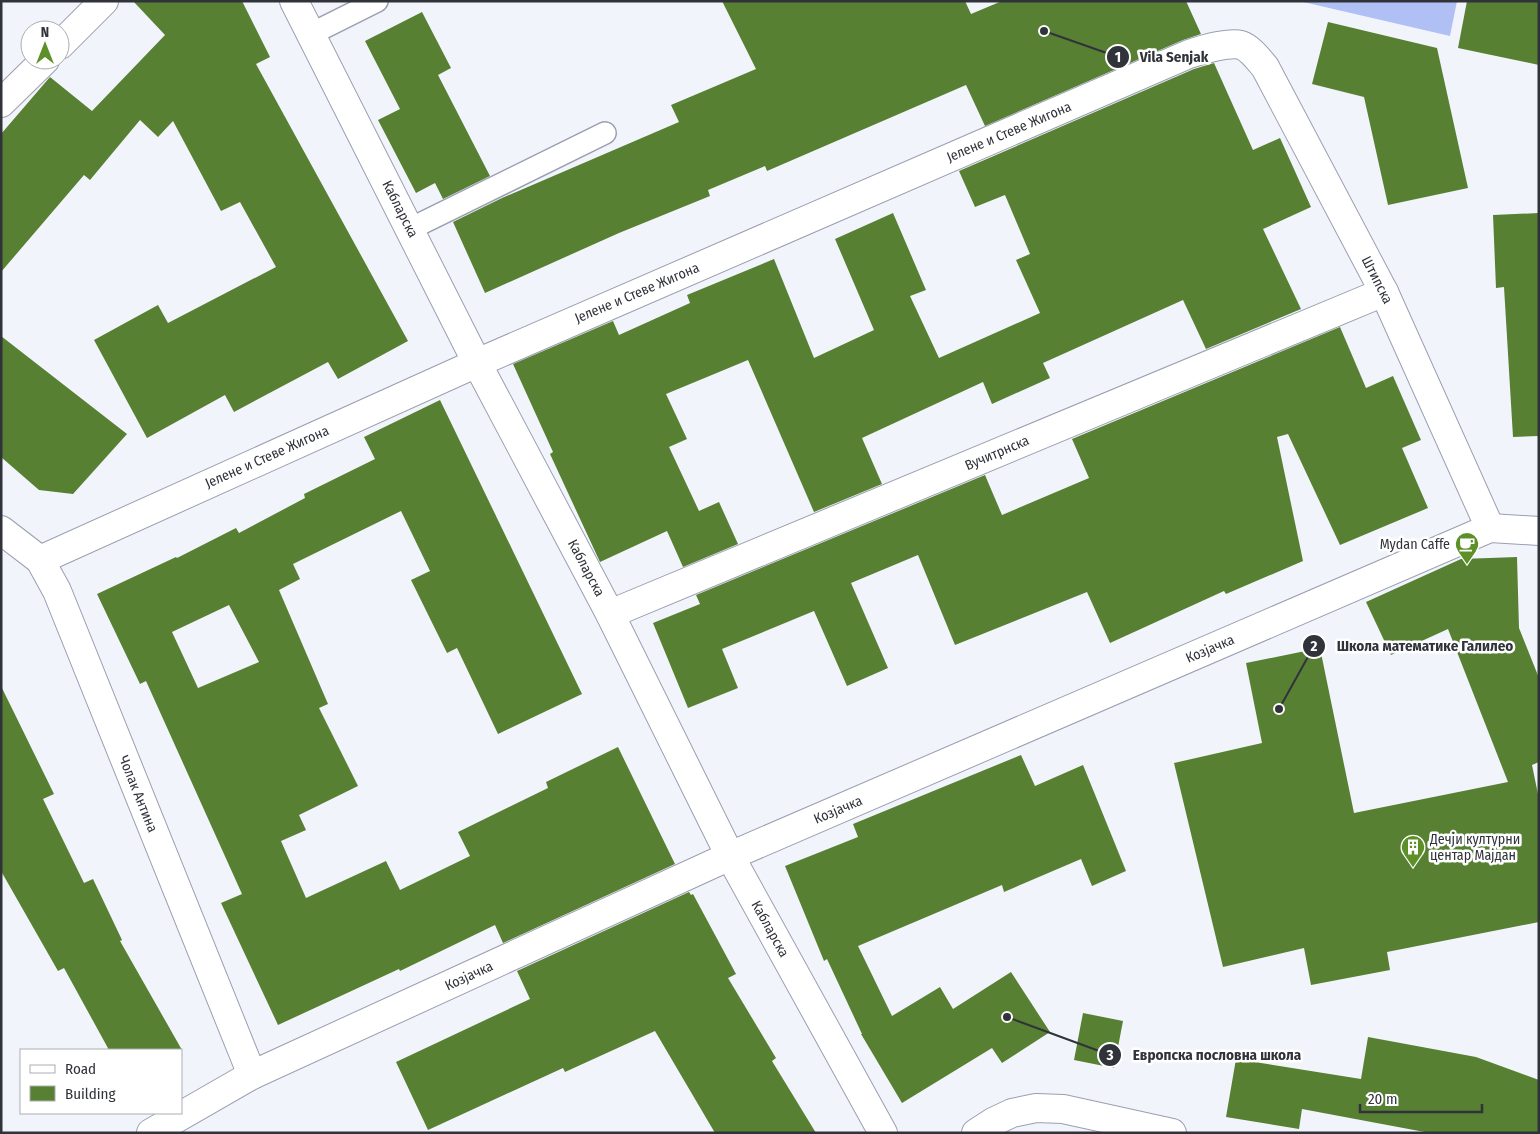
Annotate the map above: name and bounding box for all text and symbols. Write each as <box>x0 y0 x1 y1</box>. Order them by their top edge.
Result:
north arrow <box>20 20 70 70</box>
text: N <box>41 24 49 41</box>
callout: Vila Senjak <box>1105 42 1219 72</box>
text: 1 <box>1115 48 1121 66</box>
text: Vila Senjak <box>1139 48 1209 66</box>
street label: Јелене и Стеве Жигона <box>944 98 1074 166</box>
street label: Кабларска <box>378 177 422 241</box>
street label: Штипска <box>1358 253 1396 307</box>
street label: Јелене и Стеве Жигона <box>572 259 702 327</box>
street label: Јелене и Стеве Жигона <box>202 422 332 492</box>
street label: Вучитрнска <box>962 432 1032 474</box>
cafe icon: Mydan Caffe <box>1454 531 1480 565</box>
place label: Mydan Caffe <box>1380 536 1450 553</box>
street label: Кабларска <box>564 537 608 600</box>
street label: Козјачка <box>1183 631 1237 667</box>
callout: Школа математике Галилео <box>1302 631 1524 661</box>
text: 2 <box>1310 637 1318 655</box>
text: Школа математике Галилео <box>1337 637 1513 655</box>
street label: Чолак Антина <box>115 753 161 835</box>
street label: Козјачка <box>811 792 865 828</box>
place label: Дечји културни центар Мајдан <box>1429 831 1520 864</box>
building icon: Дечји културни центар Мајдан <box>1400 834 1426 868</box>
street label: Кабларска <box>748 898 793 960</box>
street label: Козјачка <box>442 957 496 994</box>
callout: Европска пословна школа <box>1098 1040 1311 1070</box>
text: 3 <box>1105 1046 1114 1064</box>
text: Европска пословна школа <box>1133 1046 1302 1064</box>
legend <box>20 1049 182 1114</box>
text: Road <box>65 1060 96 1078</box>
scale bar <box>1360 1082 1482 1114</box>
text: Building <box>65 1085 116 1103</box>
text: 20 m <box>1368 1090 1398 1108</box>

